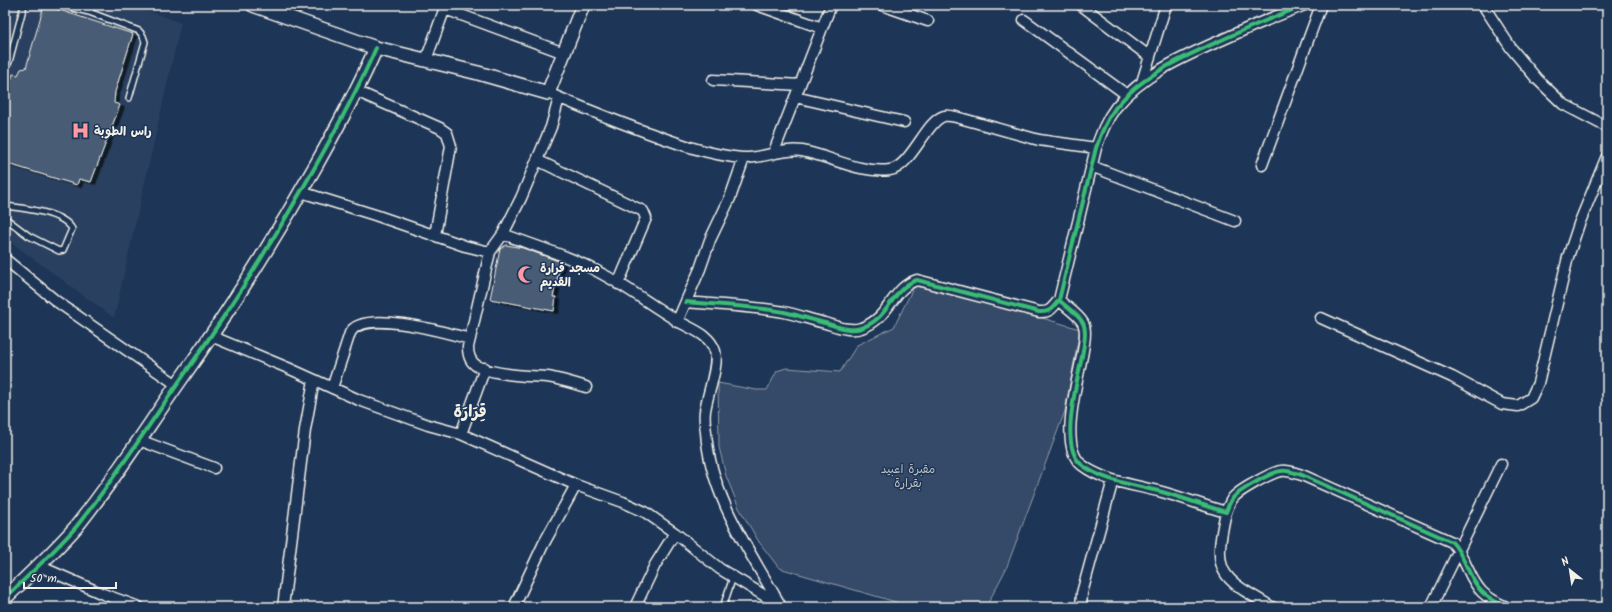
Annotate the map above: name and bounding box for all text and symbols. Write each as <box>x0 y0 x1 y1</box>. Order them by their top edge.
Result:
hospital icon: راس الطوبة <box>71 121 91 141</box>
place label: راس الطوبة <box>94 122 152 141</box>
place label: مسجد قرارة القديم <box>540 259 600 292</box>
mosque icon: مسجد قرارة القديم <box>517 265 537 285</box>
district label: قِرَارَة <box>454 400 486 425</box>
park label: مقبرة اعبيد بقرارة <box>881 460 935 493</box>
north arrow <box>1550 550 1590 590</box>
text: N <box>1558 553 1573 572</box>
scale bar <box>24 564 116 590</box>
text: 50 m <box>30 569 57 588</box>

